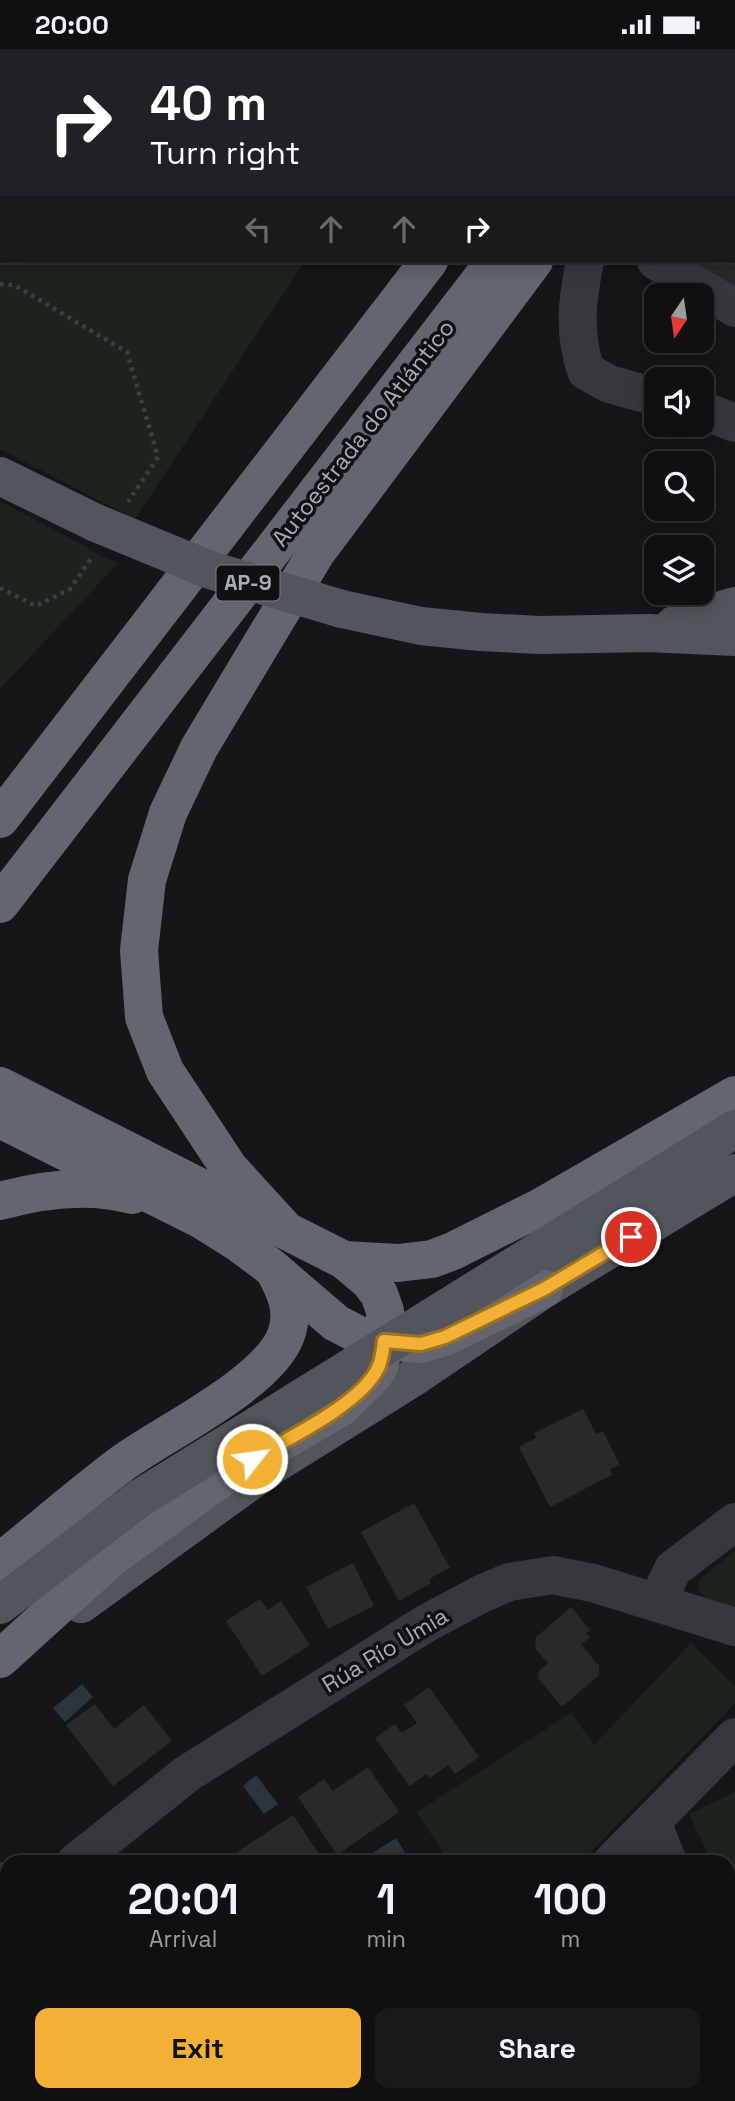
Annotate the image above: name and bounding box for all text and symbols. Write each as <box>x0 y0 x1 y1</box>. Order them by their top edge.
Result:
text: 20:00 <box>35 8 109 42</box>
text: 40 m <box>150 72 267 134</box>
icon: right <box>35 77 126 168</box>
text: Turn right <box>150 133 300 173</box>
icon: left <box>239 210 277 248</box>
icon: ahead <box>312 210 350 248</box>
icon: ahead <box>385 210 423 248</box>
icon: right <box>458 210 496 248</box>
north arrow <box>644 283 714 353</box>
map controls <box>644 283 714 605</box>
street label: Autoestrada do Atlántico <box>265 313 461 553</box>
button: sound <box>644 367 714 437</box>
button: search <box>644 451 714 521</box>
button: layers <box>644 535 714 605</box>
road number: AP-9 <box>216 565 280 601</box>
pin <box>601 1207 661 1267</box>
icon: arrive <box>612 1218 650 1256</box>
position arrow <box>215 1422 289 1496</box>
street label: Rúa Río Umia <box>316 1601 454 1699</box>
text: 20:01 <box>128 1873 239 1926</box>
text: 1 <box>377 1873 396 1926</box>
text: 100 <box>534 1873 607 1926</box>
text: Arrival <box>149 1924 217 1954</box>
text: min <box>366 1924 406 1954</box>
text: m <box>561 1924 580 1954</box>
button: Exit <box>35 2008 361 2088</box>
button: Share <box>375 2008 700 2088</box>

